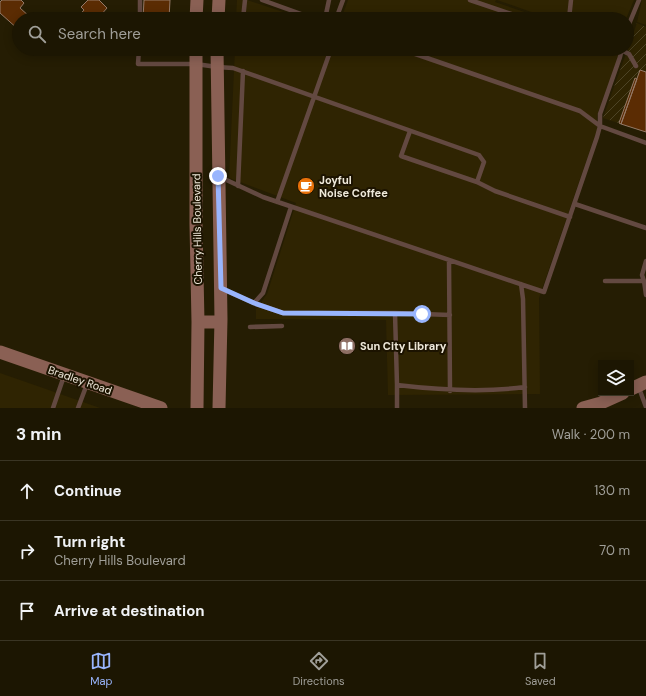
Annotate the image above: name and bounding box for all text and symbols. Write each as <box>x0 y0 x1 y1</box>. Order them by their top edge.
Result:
search box <box>12 12 634 56</box>
icon: search <box>26 23 48 45</box>
text: Search here <box>58 24 141 44</box>
route end <box>209 167 227 185</box>
street label: Cherry Hills Boulevard <box>189 173 205 285</box>
place label: Joyful Noise Coffee <box>319 173 388 200</box>
cafe icon: Joyful Noise Coffee <box>296 176 316 196</box>
route start <box>413 305 431 323</box>
library icon: Sun City Library <box>337 336 357 356</box>
place label: Sun City Library <box>360 339 447 353</box>
map controls <box>598 360 634 396</box>
button: layers <box>598 360 634 396</box>
street label: Bradley Road <box>46 363 114 398</box>
text: 3 min <box>16 423 61 445</box>
text: Walk · 200 m <box>552 426 630 443</box>
icon: ahead <box>16 480 38 502</box>
text: Continue <box>54 481 122 501</box>
text: 130 m <box>594 482 630 499</box>
text: Turn right <box>54 532 125 552</box>
icon: right <box>16 540 38 562</box>
text: 70 m <box>599 542 630 559</box>
text: Cherry Hills Boulevard <box>54 552 186 569</box>
icon: arrive <box>16 600 38 622</box>
text: Arrive at destination <box>54 601 205 621</box>
tab: Map <box>90 650 112 688</box>
tab: Directions <box>293 650 345 688</box>
tab: Saved <box>525 650 556 688</box>

